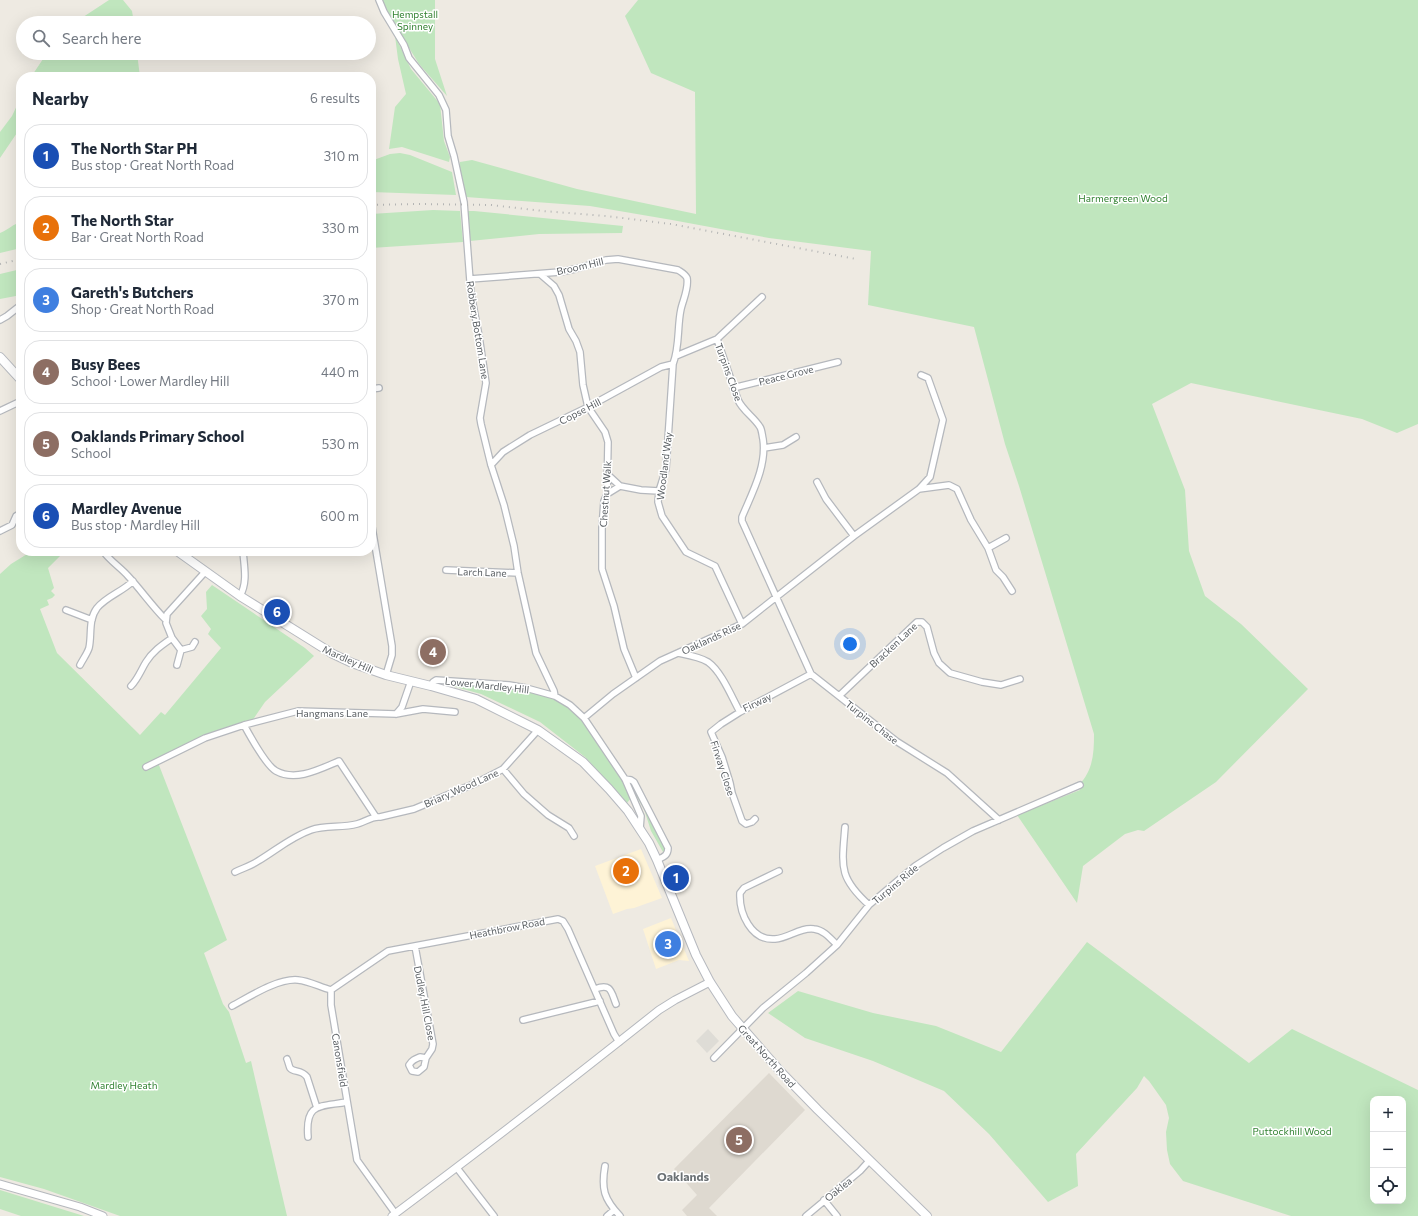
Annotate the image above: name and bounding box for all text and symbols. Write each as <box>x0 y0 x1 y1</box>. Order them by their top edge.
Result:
park label: Hempstall Spinney <box>392 8 438 32</box>
search box <box>16 16 376 60</box>
icon: search <box>30 27 52 49</box>
text: Search here <box>62 29 141 47</box>
text: Nearby <box>32 88 89 109</box>
text: 6 results <box>310 90 360 106</box>
text: The North Star PH <box>71 139 198 157</box>
text: 1 <box>43 148 49 164</box>
text: 310 m <box>324 148 359 164</box>
text: Bus stop · Great North Road <box>71 157 234 173</box>
park label: Harmergreen Wood <box>1078 192 1168 204</box>
text: The North Star <box>71 211 174 229</box>
text: 2 <box>42 220 50 236</box>
text: 330 m <box>322 220 359 236</box>
text: Bar · Great North Road <box>71 229 204 245</box>
street label: Broom Hill <box>555 255 605 277</box>
street label: Robbery Bottom Lane <box>464 280 492 380</box>
text: Gareth's Butchers <box>71 283 194 301</box>
text: 3 <box>42 292 50 308</box>
text: 370 m <box>322 292 359 308</box>
text: Shop · Great North Road <box>71 301 214 317</box>
street label: Turpins Close <box>713 341 745 403</box>
text: Busy Bees <box>71 355 140 373</box>
street label: Peace Grove <box>757 362 815 388</box>
text: 4 <box>42 364 50 380</box>
text: 440 m <box>321 364 359 380</box>
text: School · Lower Mardley Hill <box>71 373 230 389</box>
street label: Copse Hill <box>557 395 603 427</box>
text: Oaklands Primary School <box>71 427 244 445</box>
street label: Woodland Way <box>654 431 674 501</box>
text: 5 <box>42 436 50 452</box>
text: 530 m <box>322 436 359 452</box>
text: School <box>71 445 111 461</box>
street label: Chestnut Walk <box>597 460 613 528</box>
text: Mardley Avenue <box>71 499 182 517</box>
text: 6 <box>42 508 50 524</box>
text: 600 m <box>320 508 359 524</box>
text: Bus stop · Mardley Hill <box>71 517 200 533</box>
street label: Larch Lane <box>457 565 507 579</box>
pin: 6 <box>264 597 290 627</box>
street label: Oaklands Rise <box>680 619 742 657</box>
street label: Bracken Lane <box>867 620 919 670</box>
your location <box>840 634 860 654</box>
pin: 4 <box>420 637 446 667</box>
street label: Mardley Hill <box>321 642 375 676</box>
street label: Lower Mardley Hill <box>444 675 530 695</box>
street label: Firway <box>741 690 773 714</box>
street label: Turpins Chase <box>843 698 901 746</box>
street label: Hangmans Lane <box>296 707 368 719</box>
street label: Firway Close <box>708 739 738 797</box>
street label: Briary Wood Lane <box>422 766 500 810</box>
pin: 2 <box>613 856 639 886</box>
street label: Turpins Ride <box>870 861 920 907</box>
pin: 1 <box>663 863 689 893</box>
street label: Heathbrow Road <box>468 915 546 941</box>
pin: 3 <box>655 929 681 959</box>
street label: Dudley Hill Close <box>412 965 438 1041</box>
street label: Great North Road <box>736 1022 798 1090</box>
street label: Canonsfield <box>330 1032 350 1088</box>
park label: Mardley Heath <box>91 1079 157 1091</box>
map controls <box>1370 1096 1406 1204</box>
button: + <box>1370 1096 1406 1132</box>
pin: 5 <box>726 1125 752 1155</box>
park label: Puttockhill Wood <box>1253 1125 1332 1137</box>
button: − <box>1370 1132 1406 1168</box>
button: locate <box>1370 1168 1406 1204</box>
district label: Oaklands <box>657 1169 709 1183</box>
street label: Oaklea <box>822 1174 854 1204</box>

